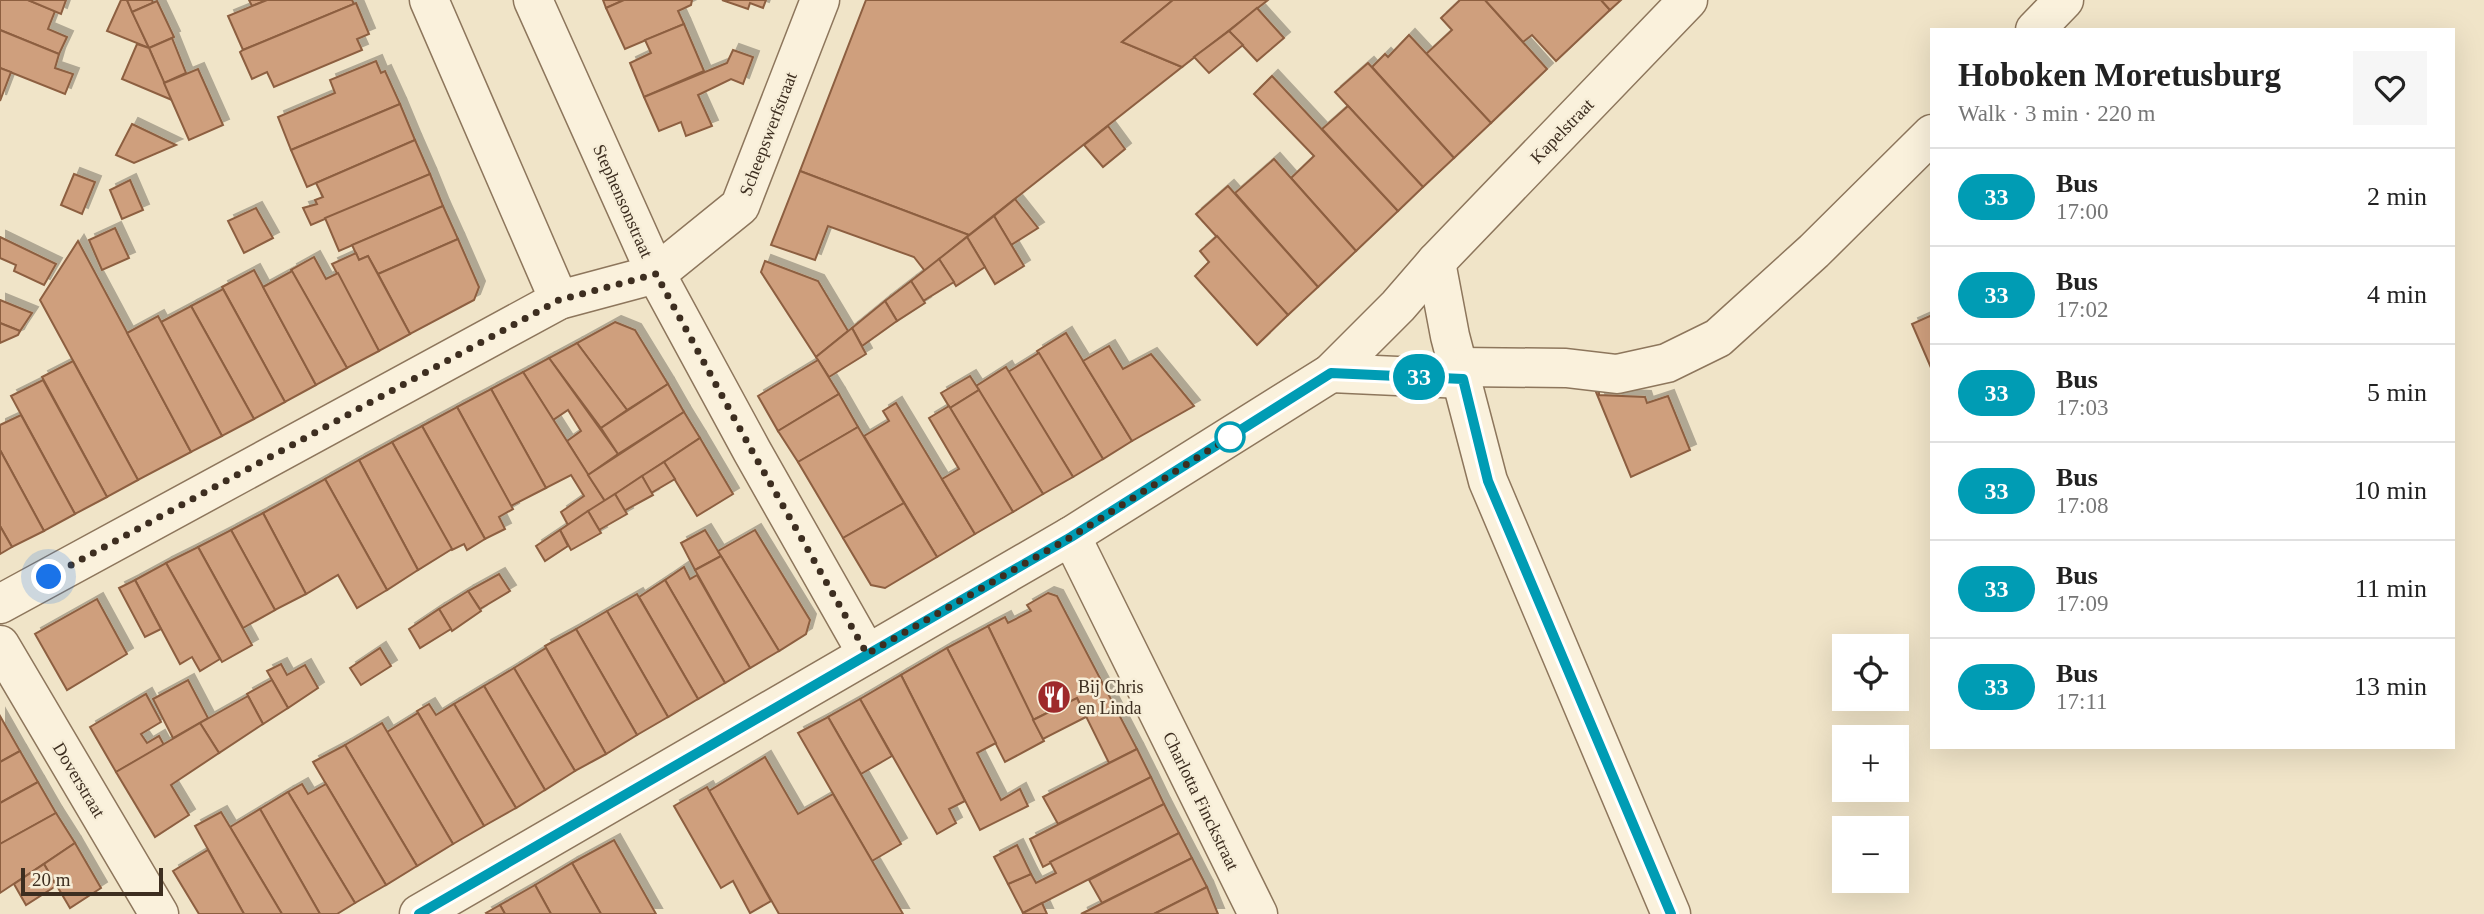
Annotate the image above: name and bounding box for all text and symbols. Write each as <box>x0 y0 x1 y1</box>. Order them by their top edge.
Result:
button: heart <box>2353 51 2427 125</box>
text: Hoboken Moretusburg <box>1958 57 2281 93</box>
street label: Scheepswerfstraat <box>735 69 801 199</box>
street label: Kapelstraat <box>1526 95 1598 167</box>
text: Walk · 3 min · 220 m <box>1958 101 2155 126</box>
street label: Stephensonstraat <box>589 141 657 261</box>
text: Bus <box>2056 169 2098 198</box>
text: 2 min <box>2367 182 2427 211</box>
text: 33 <box>1985 184 2009 210</box>
text: 17:00 <box>2056 199 2108 224</box>
text: Bus <box>2056 267 2098 296</box>
text: 4 min <box>2367 280 2427 309</box>
text: 33 <box>1985 282 2009 308</box>
text: 17:02 <box>2056 297 2108 322</box>
line badge: 33 <box>1388 354 1450 400</box>
text: 33 <box>1407 364 1431 390</box>
text: Bus <box>2056 365 2098 394</box>
text: 5 min <box>2367 378 2427 407</box>
text: 33 <box>1985 380 2009 406</box>
text: 17:03 <box>2056 395 2108 420</box>
unlabelled marker <box>1215 422 1245 452</box>
text: Bus <box>2056 463 2098 492</box>
text: 10 min <box>2354 476 2427 505</box>
text: 33 <box>1985 478 2009 504</box>
text: 17:08 <box>2056 493 2108 518</box>
your location <box>31 559 66 594</box>
text: Bus <box>2056 561 2098 590</box>
text: 11 min <box>2355 574 2427 603</box>
text: 33 <box>1985 576 2009 602</box>
text: 17:09 <box>2056 591 2108 616</box>
map controls <box>1832 634 1909 893</box>
button: locate <box>1832 634 1909 711</box>
text: Bus <box>2056 659 2098 688</box>
text: 13 min <box>2354 672 2427 701</box>
text: 33 <box>1985 674 2009 700</box>
place label: Bij Chris en Linda <box>1078 677 1144 718</box>
restaurant icon: Bij Chris en Linda <box>1035 678 1073 716</box>
text: 17:11 <box>2056 689 2108 714</box>
button: + <box>1832 725 1909 802</box>
street label: Charlotta Finckstraat <box>1159 729 1243 873</box>
street label: Doverstraat <box>49 739 109 821</box>
button: − <box>1832 816 1909 893</box>
scale bar <box>21 865 163 897</box>
text: 20 m <box>32 869 71 890</box>

